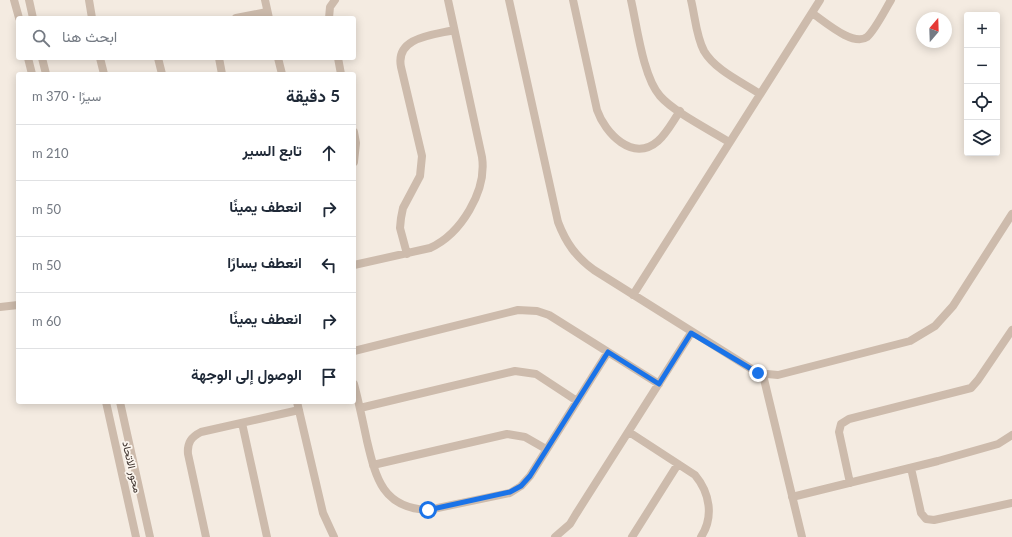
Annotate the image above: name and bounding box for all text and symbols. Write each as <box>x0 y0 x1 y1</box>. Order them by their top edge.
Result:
north arrow <box>916 12 952 48</box>
map controls <box>964 12 1000 156</box>
button: + <box>964 12 1000 48</box>
search box <box>16 16 356 60</box>
icon: search <box>30 27 52 49</box>
text: ابحث هنا <box>62 27 117 45</box>
button: − <box>964 48 1000 84</box>
button: locate <box>964 84 1000 120</box>
text: 5 دقيقة <box>286 85 340 106</box>
text: سيرًا · 370 m <box>32 88 101 104</box>
button: layers <box>964 120 1000 156</box>
text: تابع السير <box>242 141 302 159</box>
icon: ahead <box>318 142 340 164</box>
text: 210 m <box>32 145 69 161</box>
text: انعطف يمينًا <box>229 197 302 215</box>
icon: right <box>318 198 340 220</box>
text: 50 m <box>32 201 61 217</box>
text: انعطف يسارًا <box>227 253 302 271</box>
icon: left <box>318 254 340 276</box>
text: 50 m <box>32 257 61 273</box>
text: انعطف يمينًا <box>229 309 302 327</box>
icon: right <box>318 310 340 332</box>
text: 60 m <box>32 313 61 329</box>
route end <box>749 364 767 382</box>
text: الوصول إلى الوجهة <box>191 365 302 383</box>
icon: arrive <box>318 366 340 388</box>
street label: محور الاتحاد <box>119 440 145 494</box>
route start <box>419 501 437 519</box>

